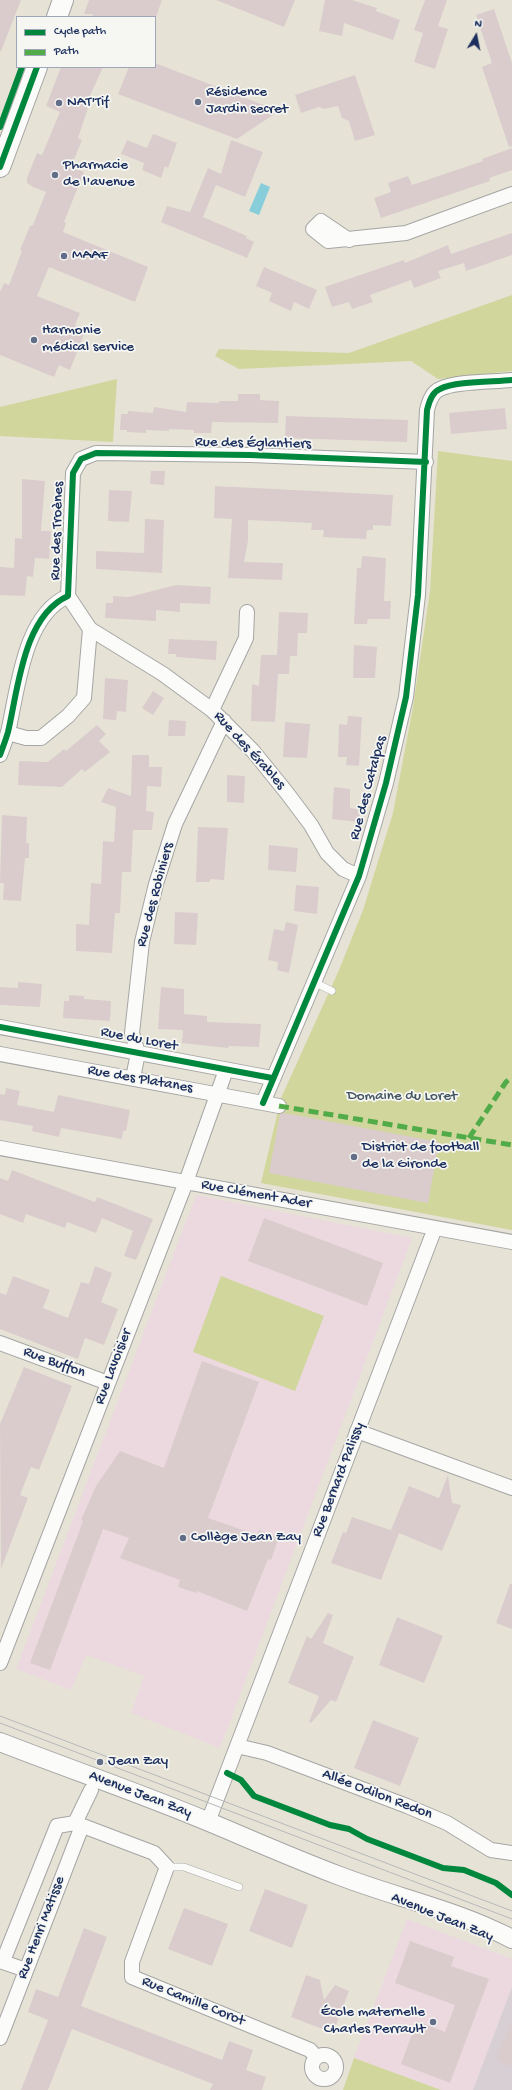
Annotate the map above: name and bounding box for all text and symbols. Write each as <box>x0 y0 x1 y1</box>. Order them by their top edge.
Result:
legend <box>16 16 156 68</box>
north arrow <box>456 16 496 56</box>
text: N <box>474 18 483 31</box>
text: Cycle path <box>54 25 106 39</box>
text: Path <box>54 45 79 59</box>
place label: Résidence Jardin secret <box>206 84 288 119</box>
place label: NAT'Tif <box>67 94 109 112</box>
marker: Résidence Jardin secret <box>193 97 203 107</box>
marker: NAT'Tif <box>54 98 64 108</box>
place label: Pharmacie de l'avenue <box>63 157 135 192</box>
marker: Pharmacie de l'avenue <box>50 170 60 180</box>
place label: MAAF <box>72 247 108 265</box>
marker: MAAF <box>59 251 69 261</box>
place label: Harmonie médical service <box>42 322 134 357</box>
marker: Harmonie médical service <box>29 335 39 345</box>
street label: Rue des Églantiers <box>195 434 311 454</box>
street label: Rue des Troènes <box>47 481 69 581</box>
street label: Rue des Érables <box>209 708 289 794</box>
street label: Rue des Catalpas <box>346 734 392 842</box>
street label: Rue des Robiniers <box>133 841 179 949</box>
street label: Rue du Loret <box>99 1024 179 1056</box>
street label: Rue des Platanes <box>86 1062 194 1098</box>
park label: Domaine du Loret <box>347 1088 457 1106</box>
place label: District de football de la Gironde <box>362 1139 479 1174</box>
marker: District de football de la Gironde <box>349 1152 359 1162</box>
street label: Rue Clément Ader <box>200 1176 312 1214</box>
street label: Rue Lavoisier <box>91 1327 137 1407</box>
street label: Rue Buffon <box>20 1343 88 1383</box>
street label: Rue Bernard Palissy <box>309 1420 369 1540</box>
place label: Collège Jean Zay <box>191 1529 301 1547</box>
marker: Collège Jean Zay <box>178 1533 188 1543</box>
place label: Jean Zay <box>108 1753 168 1771</box>
marker: Jean Zay <box>95 1757 105 1767</box>
street label: Allée Odilon Redon <box>319 1766 435 1824</box>
street label: Avenue Jean Zay <box>86 1767 194 1823</box>
street label: Rue Henri Matisse <box>14 1874 70 1982</box>
street label: Avenue Jean Zay <box>388 1889 496 1947</box>
street label: Rue Camille Corot <box>139 1973 247 2031</box>
place label: École maternelle Charles Perrault <box>321 2004 425 2039</box>
marker: École maternelle Charles Perrault <box>428 2017 438 2027</box>

